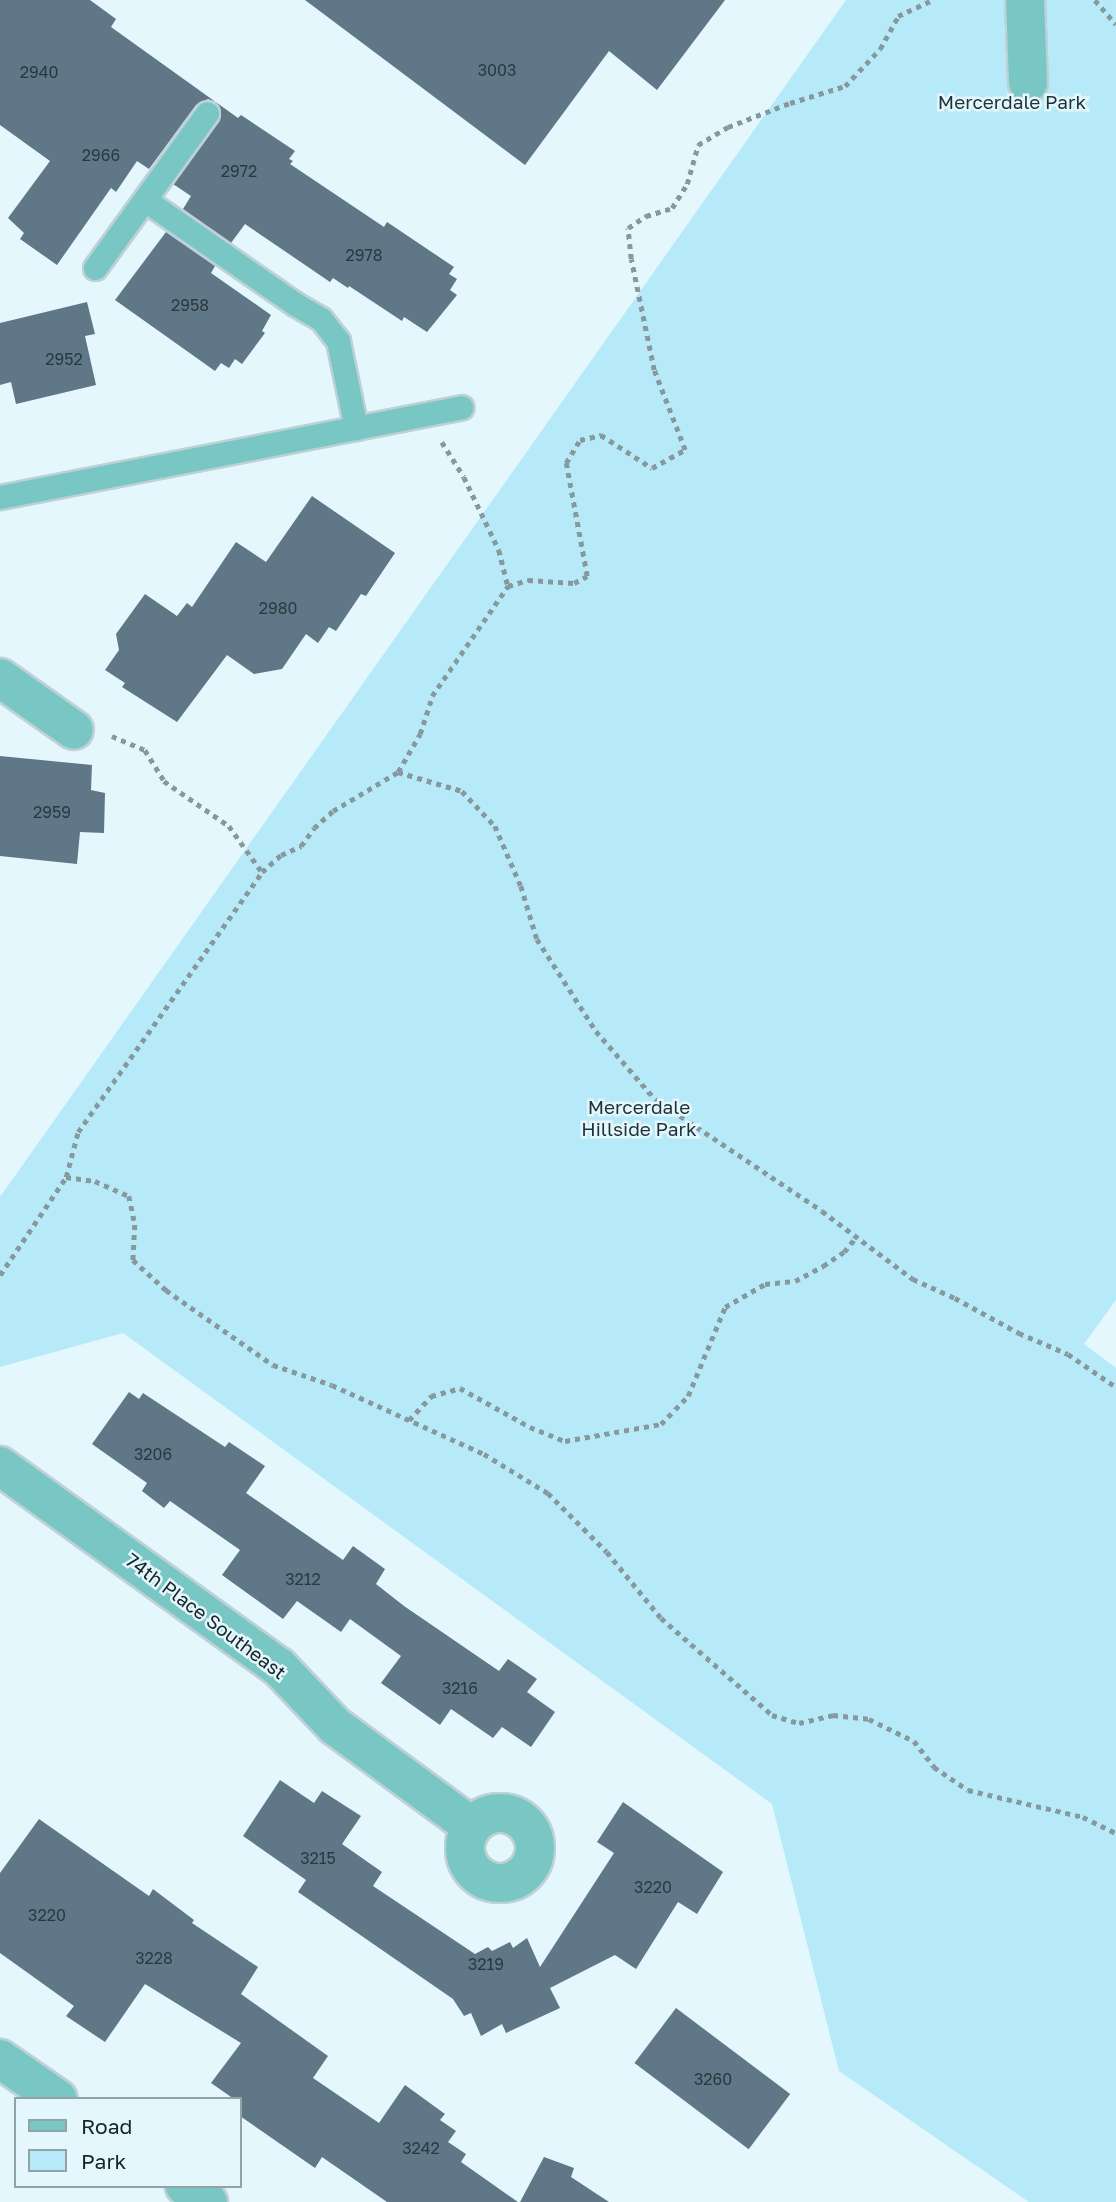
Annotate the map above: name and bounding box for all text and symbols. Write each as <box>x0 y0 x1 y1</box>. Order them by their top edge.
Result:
house number: 3003 <box>478 60 516 80</box>
house number: 2940 <box>20 62 58 82</box>
park label: Mercerdale Park <box>938 91 1086 113</box>
house number: 2966 <box>82 145 120 165</box>
house number: 2972 <box>221 161 257 181</box>
house number: 2978 <box>345 245 383 265</box>
house number: 2958 <box>171 295 209 315</box>
house number: 2952 <box>45 349 83 369</box>
house number: 2980 <box>259 598 297 618</box>
house number: 2959 <box>33 802 71 822</box>
park label: Mercerdale Hillside Park <box>581 1096 697 1140</box>
house number: 3206 <box>134 1444 172 1464</box>
street label: 74th Place Southeast <box>121 1548 291 1684</box>
house number: 3212 <box>285 1569 321 1589</box>
house number: 3216 <box>442 1678 478 1698</box>
house number: 3215 <box>300 1848 336 1868</box>
house number: 3220 <box>634 1877 672 1897</box>
house number: 3220 <box>28 1905 66 1925</box>
house number: 3228 <box>135 1948 173 1968</box>
house number: 3219 <box>468 1954 504 1974</box>
house number: 3260 <box>694 2069 732 2089</box>
legend <box>14 2097 242 2188</box>
text: Road <box>81 2113 132 2139</box>
house number: 3242 <box>402 2138 440 2158</box>
text: Park <box>81 2148 126 2174</box>

